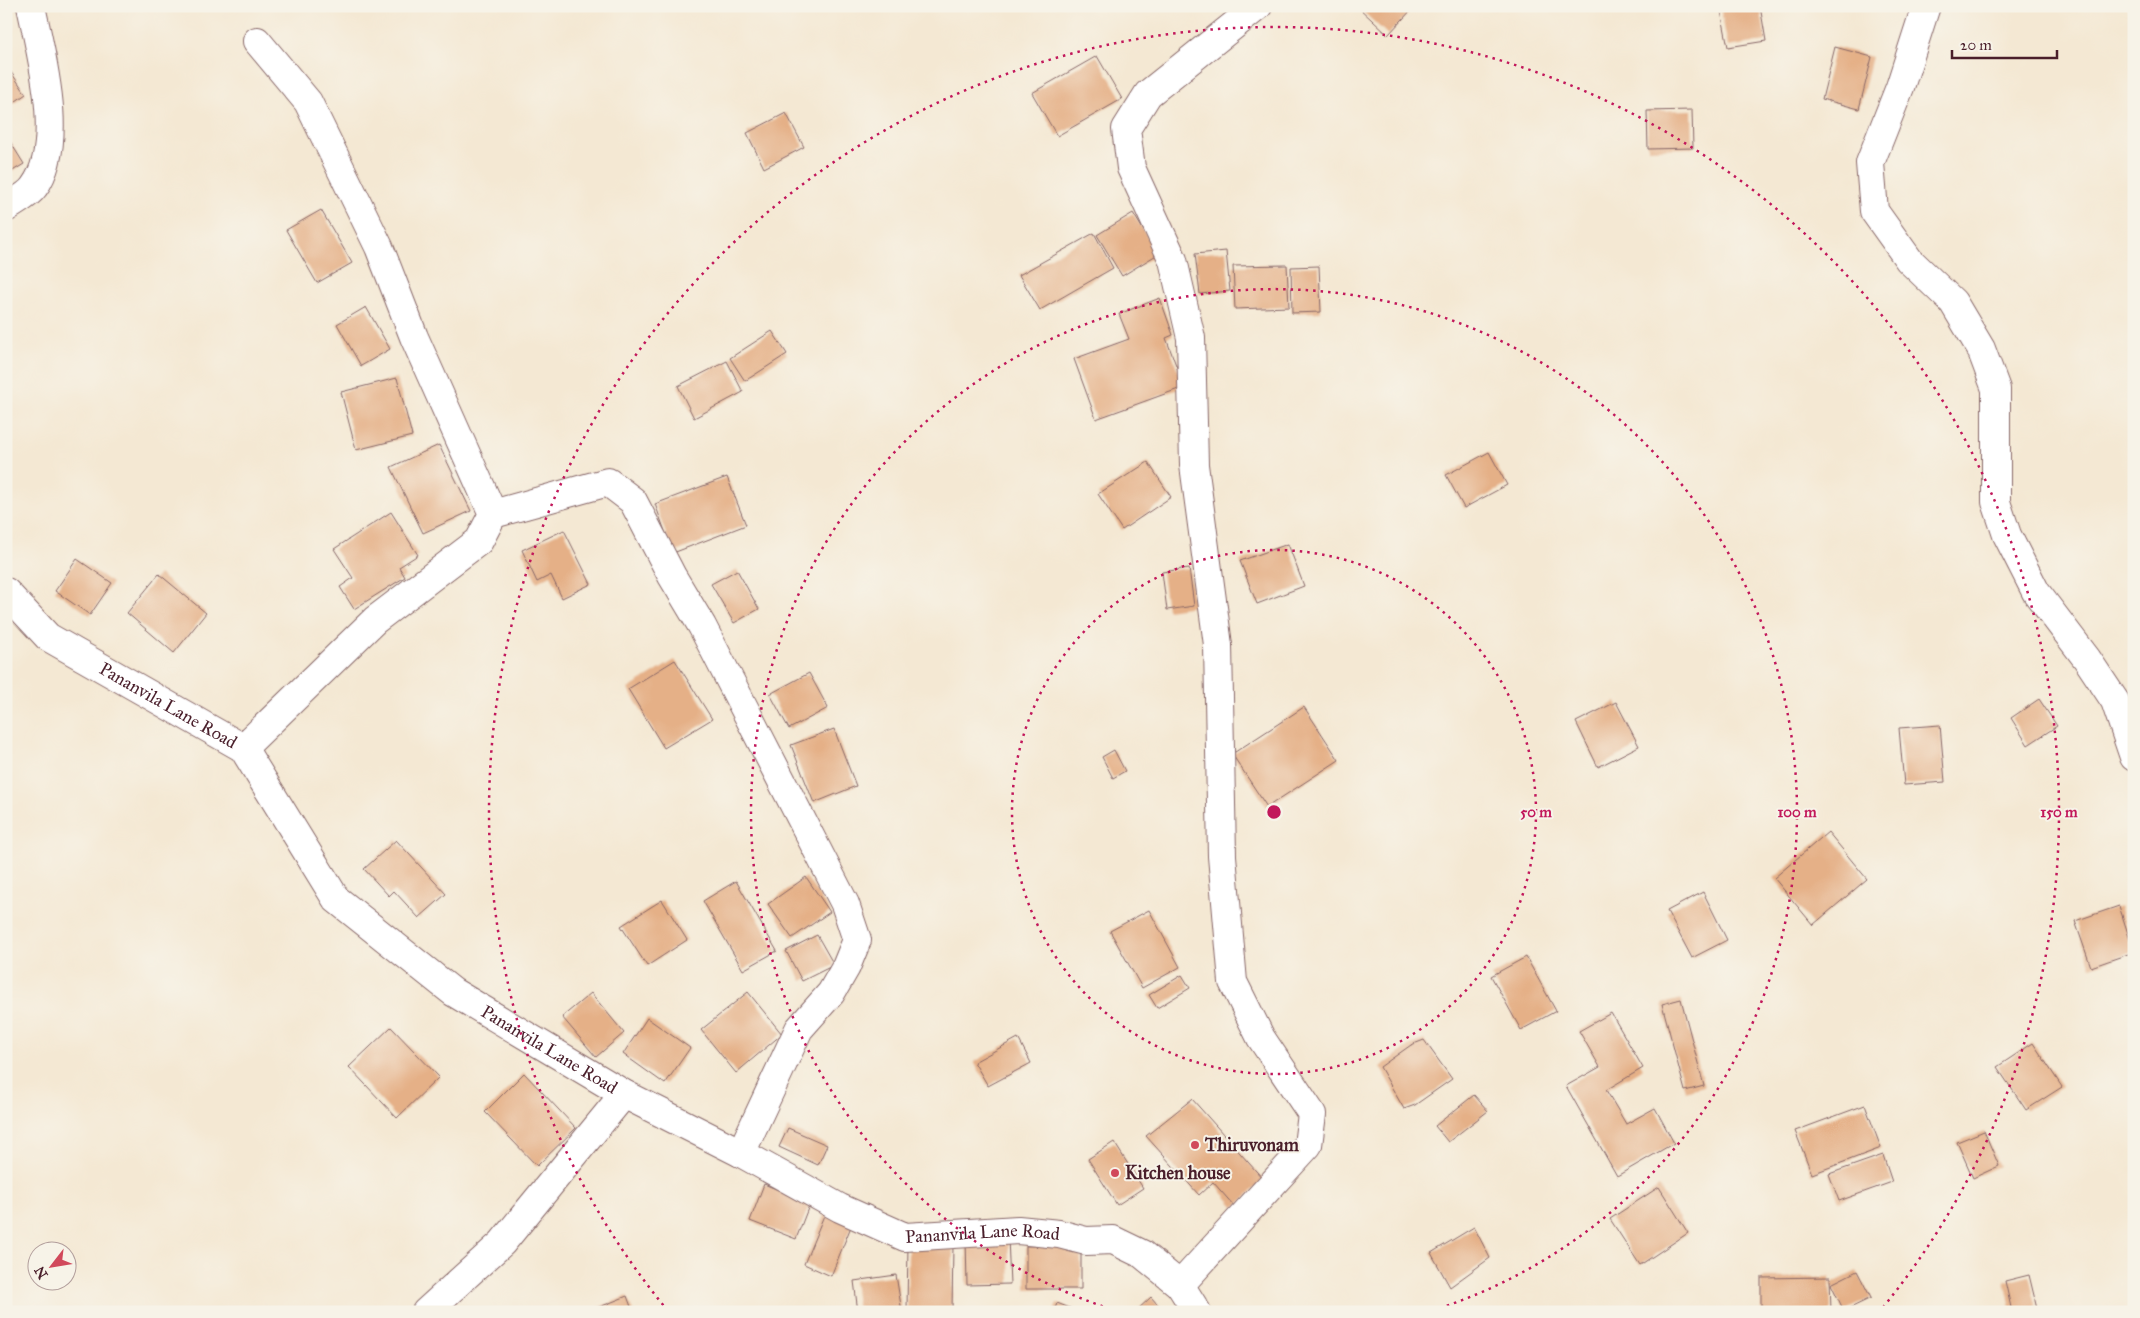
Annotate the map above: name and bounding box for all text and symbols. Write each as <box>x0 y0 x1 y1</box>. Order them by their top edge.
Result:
scale bar <box>1952 28 2058 60</box>
text: 20 m <box>1960 36 1992 54</box>
street label: Pananvila Lane Road <box>96 658 241 753</box>
centre of rings <box>1265 803 1283 821</box>
text: 50 m <box>1520 803 1552 821</box>
text: 100 m <box>1777 803 1817 821</box>
text: 150 m <box>2040 803 2078 821</box>
street label: Pananvila Lane Road <box>477 1000 622 1099</box>
place label: Thiruvonam <box>1204 1134 1300 1156</box>
marker: Thiruvonam <box>1189 1139 1201 1151</box>
place label: Kitchen house <box>1125 1162 1231 1184</box>
marker: Kitchen house <box>1109 1167 1121 1179</box>
street label: Pananvila Lane Road <box>905 1219 1061 1248</box>
north arrow <box>28 1240 78 1290</box>
text: N <box>31 1263 52 1282</box>

